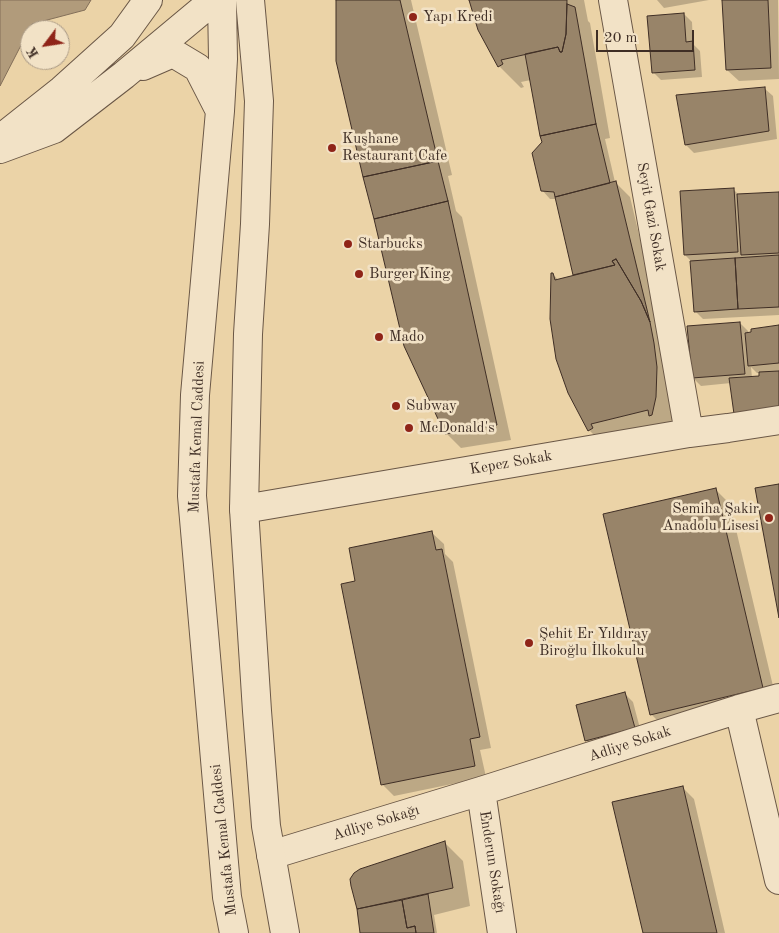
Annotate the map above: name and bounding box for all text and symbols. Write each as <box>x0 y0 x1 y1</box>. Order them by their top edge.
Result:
place label: Yapı Kredi <box>423 8 493 26</box>
marker: Yapı Kredi <box>407 11 419 23</box>
north arrow <box>20 20 70 70</box>
scale bar <box>599 20 696 52</box>
text: 20 m <box>604 31 638 46</box>
text: K <box>24 44 42 60</box>
place label: Kuşhane Restaurant Cafe <box>342 130 447 165</box>
marker: Kuşhane Restaurant Cafe <box>326 142 338 154</box>
street label: Seyit Gazi Sokak <box>633 161 669 273</box>
place label: Starbucks <box>358 235 423 253</box>
marker: Starbucks <box>342 238 354 250</box>
place label: Burger King <box>369 265 450 283</box>
marker: Burger King <box>353 268 365 280</box>
place label: Mado <box>389 328 424 346</box>
marker: Mado <box>373 331 385 343</box>
street label: Mustafa Kemal Caddesi <box>185 360 209 514</box>
place label: Subway <box>406 397 457 415</box>
marker: Subway <box>390 400 402 412</box>
place label: McDonald's <box>419 419 495 437</box>
marker: McDonald's <box>403 422 415 434</box>
street label: Kepez Sokak <box>468 447 554 479</box>
place label: Semiha Şakir Anadolu Lisesi <box>662 500 759 535</box>
marker: Semiha Şakir Anadolu Lisesi <box>763 512 775 524</box>
place label: Şehit Er Yıldıray Biroğlu İlkokulu <box>539 625 649 660</box>
marker: Şehit Er Yıldıray Biroğlu İlkokulu <box>523 637 535 649</box>
street label: Adliye Sokak <box>587 722 673 766</box>
street label: Mustafa Kemal Caddesi <box>207 763 241 917</box>
street label: Adliye Sokağı <box>330 801 422 845</box>
street label: Enderun Sokağı <box>475 809 509 915</box>

